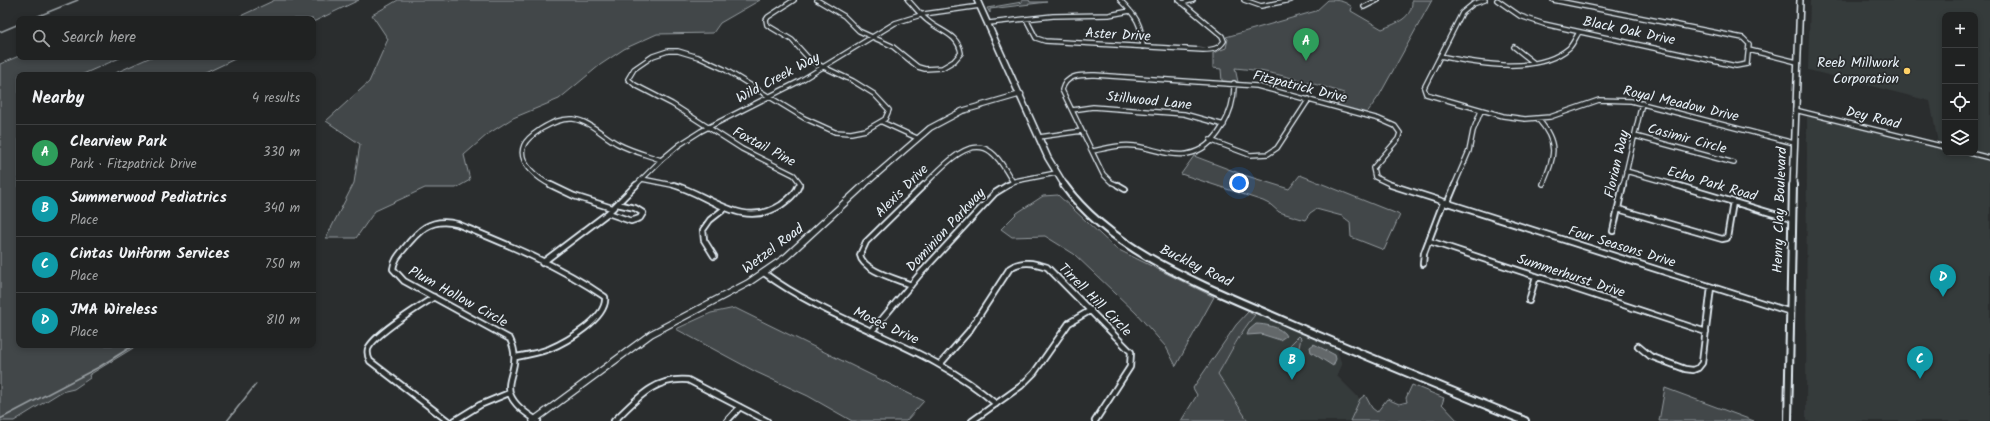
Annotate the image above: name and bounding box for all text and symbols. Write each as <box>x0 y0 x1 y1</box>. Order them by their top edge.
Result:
street label: Black Oak Drive <box>1581 10 1678 52</box>
map controls <box>1942 12 1978 156</box>
button: + <box>1942 12 1978 48</box>
search box <box>16 16 316 60</box>
street label: Aster Drive <box>1085 22 1152 48</box>
text: Search here <box>62 26 136 50</box>
icon: search <box>30 27 52 49</box>
pin: A <box>1293 28 1319 61</box>
street label: Wild Creek Way <box>732 46 824 109</box>
button: − <box>1942 48 1978 84</box>
place label: Reeb Millwork Corporation <box>1817 52 1899 90</box>
street label: Fitzpatrick Drive <box>1251 65 1350 110</box>
marker: Reeb Millwork Corporation <box>1902 66 1912 76</box>
street label: Royal Meadow Drive <box>1621 80 1742 128</box>
button: locate <box>1942 84 1978 120</box>
text: Nearby <box>32 85 84 112</box>
street label: Stillwood Lane <box>1105 86 1193 116</box>
text: 4 results <box>252 88 300 109</box>
street label: Dey Road <box>1843 101 1904 136</box>
street label: Casimir Circle <box>1645 118 1730 160</box>
button: layers <box>1942 120 1978 156</box>
street label: Foxtail Pine <box>729 121 800 173</box>
street label: Florian Way <box>1599 128 1636 200</box>
text: Clearview Park <box>70 130 166 154</box>
text: A <box>41 142 49 163</box>
text: 330 m <box>263 142 300 163</box>
street label: Henry Clay Boulevard <box>1767 145 1793 274</box>
text: Park · Fitzpatrick Drive <box>70 154 197 175</box>
street label: Alexis Drive <box>870 159 934 223</box>
street label: Echo Park Road <box>1664 161 1761 208</box>
your location <box>1229 173 1249 193</box>
street label: Dominion Parkway <box>901 183 991 277</box>
text: Summerwood Pediatrics <box>70 186 227 210</box>
text: B <box>41 198 49 219</box>
text: 340 m <box>263 198 300 219</box>
text: Place <box>70 210 98 231</box>
street label: Wetzel Road <box>738 218 809 280</box>
street label: Four Seasons Drive <box>1565 220 1679 274</box>
street label: Buckley Road <box>1156 239 1237 294</box>
text: Cintas Uniform Services <box>70 242 230 266</box>
street label: Summerhurst Drive <box>1514 248 1629 304</box>
text: C <box>41 254 49 275</box>
text: 750 m <box>265 254 300 275</box>
street label: Tirrell Hill Circle <box>1053 258 1137 342</box>
street label: Plum Hollow Circle <box>404 261 512 334</box>
pin: D <box>1930 264 1956 297</box>
text: Place <box>70 266 98 287</box>
text: JMA Wireless <box>70 298 158 322</box>
street label: Moses Drive <box>849 301 923 351</box>
text: D <box>41 310 49 331</box>
text: 810 m <box>266 310 300 331</box>
text: Place <box>70 322 98 343</box>
pin: C <box>1907 346 1933 379</box>
pin: B <box>1279 347 1305 380</box>

